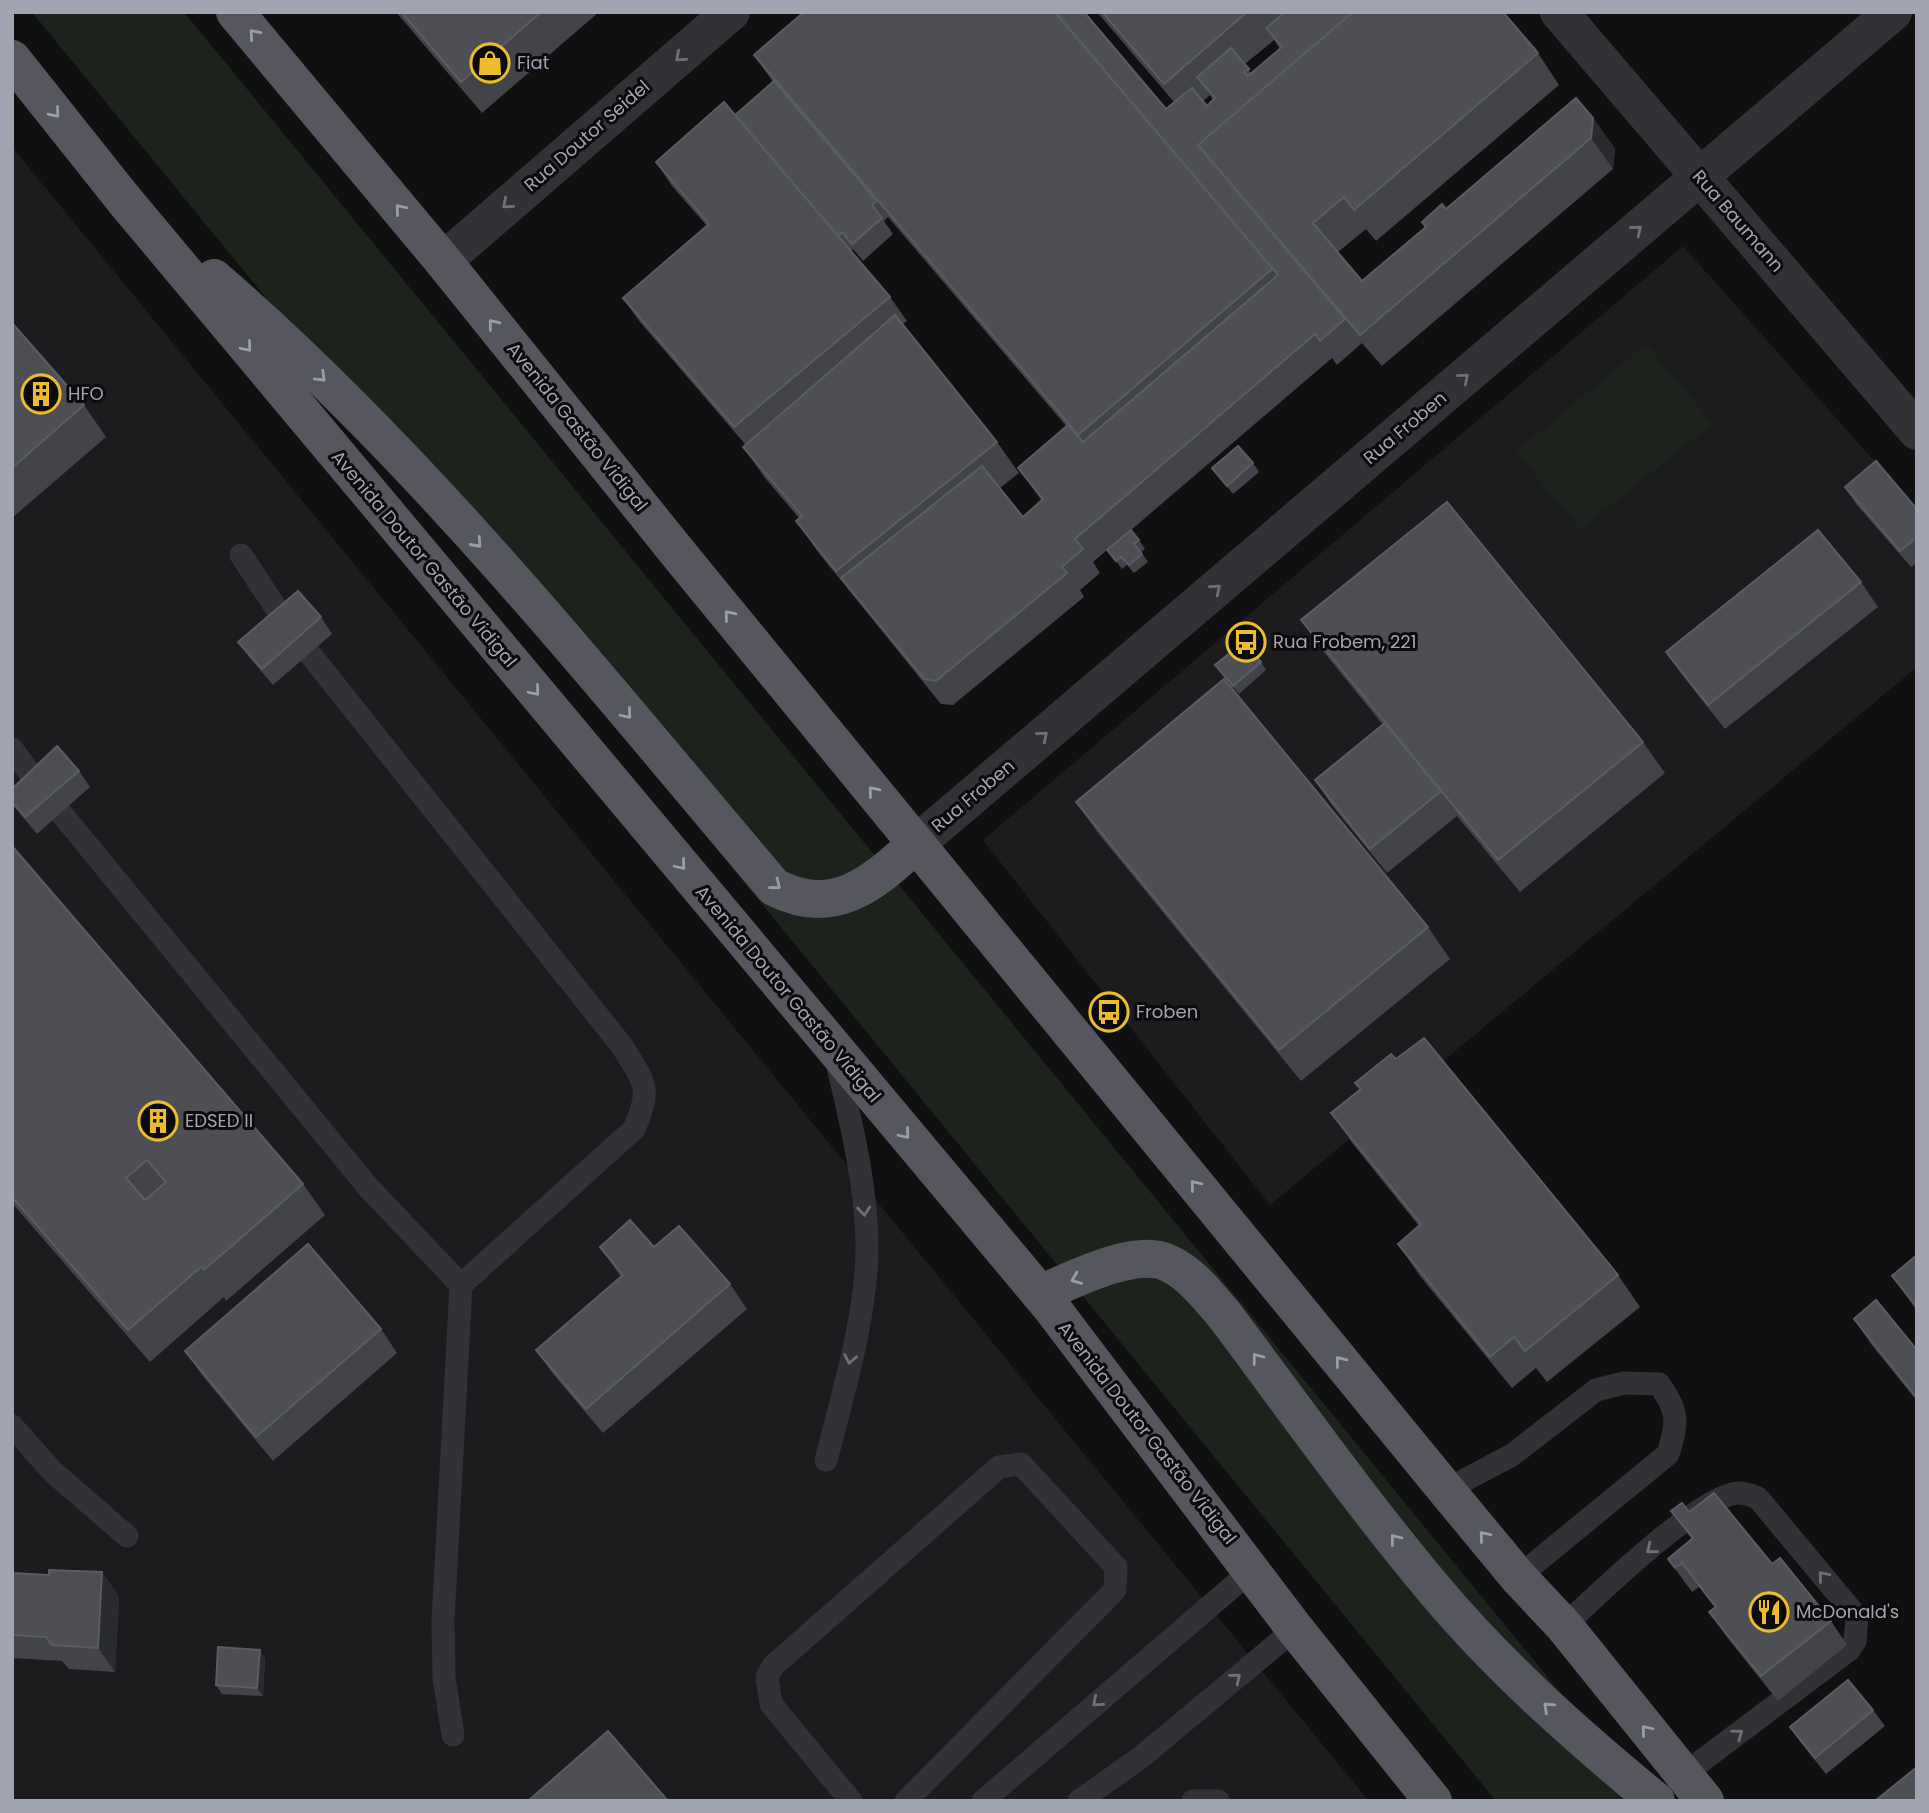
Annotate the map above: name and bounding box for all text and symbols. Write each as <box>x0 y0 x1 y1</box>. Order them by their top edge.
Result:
one-way arrow <box>250 29 262 42</box>
shop icon: Fiat <box>469 42 511 84</box>
one-way arrow <box>675 49 688 61</box>
place label: Fiat <box>517 50 549 75</box>
street label: Rua Doutor Seidel <box>519 74 655 197</box>
one-way arrow <box>46 105 59 117</box>
street label: Rua Baumann <box>1687 164 1790 277</box>
one-way arrow <box>502 196 515 208</box>
one-way arrow <box>395 204 408 216</box>
one-way arrow <box>1629 226 1642 238</box>
one-way arrow <box>489 319 502 331</box>
street label: Avenida Gastão Vidigal <box>501 337 654 517</box>
one-way arrow <box>239 339 251 352</box>
one-way arrow <box>313 369 326 382</box>
building icon: HFO <box>20 373 62 415</box>
one-way arrow <box>1455 374 1468 386</box>
place label: HFO <box>68 381 104 406</box>
street label: Rua Froben <box>1358 385 1452 470</box>
street label: Avenida Doutor Gastão Vidigal <box>326 445 523 673</box>
one-way arrow <box>469 535 481 548</box>
one-way arrow <box>1207 585 1220 597</box>
one-way arrow <box>724 611 737 623</box>
bus stop icon: Rua Frobem, 221 <box>1225 621 1267 663</box>
place label: Rua Frobem, 221 <box>1273 629 1416 654</box>
one-way arrow <box>526 683 539 695</box>
one-way arrow <box>619 706 631 719</box>
one-way arrow <box>1034 732 1047 744</box>
street label: Rua Froben <box>926 753 1020 838</box>
one-way arrow <box>869 787 881 800</box>
one-way arrow <box>673 857 685 870</box>
one-way arrow <box>768 877 780 890</box>
street label: Avenida Doutor Gastão Vidigal <box>690 880 887 1108</box>
bus stop icon: Froben <box>1088 991 1130 1033</box>
place label: Froben <box>1136 999 1198 1024</box>
building icon: EDSED II <box>137 1100 179 1142</box>
place label: EDSED II <box>185 1108 253 1133</box>
one-way arrow <box>897 1125 909 1138</box>
one-way arrow <box>1191 1180 1204 1192</box>
one-way arrow <box>857 1205 872 1217</box>
one-way arrow <box>1071 1271 1084 1285</box>
street label: Avenida Doutor Gastão Vidigal <box>1052 1316 1242 1549</box>
one-way arrow <box>843 1353 858 1365</box>
one-way arrow <box>1253 1354 1266 1366</box>
one-way arrow <box>1335 1356 1348 1368</box>
one-way arrow <box>1480 1532 1492 1545</box>
one-way arrow <box>1391 1535 1404 1547</box>
one-way arrow <box>1646 1541 1658 1554</box>
one-way arrow <box>1819 1571 1831 1584</box>
restaurant icon: McDonald's <box>1748 1591 1790 1633</box>
place label: McDonald's <box>1796 1599 1899 1624</box>
one-way arrow <box>1228 1674 1241 1686</box>
one-way arrow <box>1092 1694 1105 1706</box>
one-way arrow <box>1544 1703 1557 1715</box>
one-way arrow <box>1641 1725 1654 1737</box>
one-way arrow <box>1730 1729 1743 1742</box>

